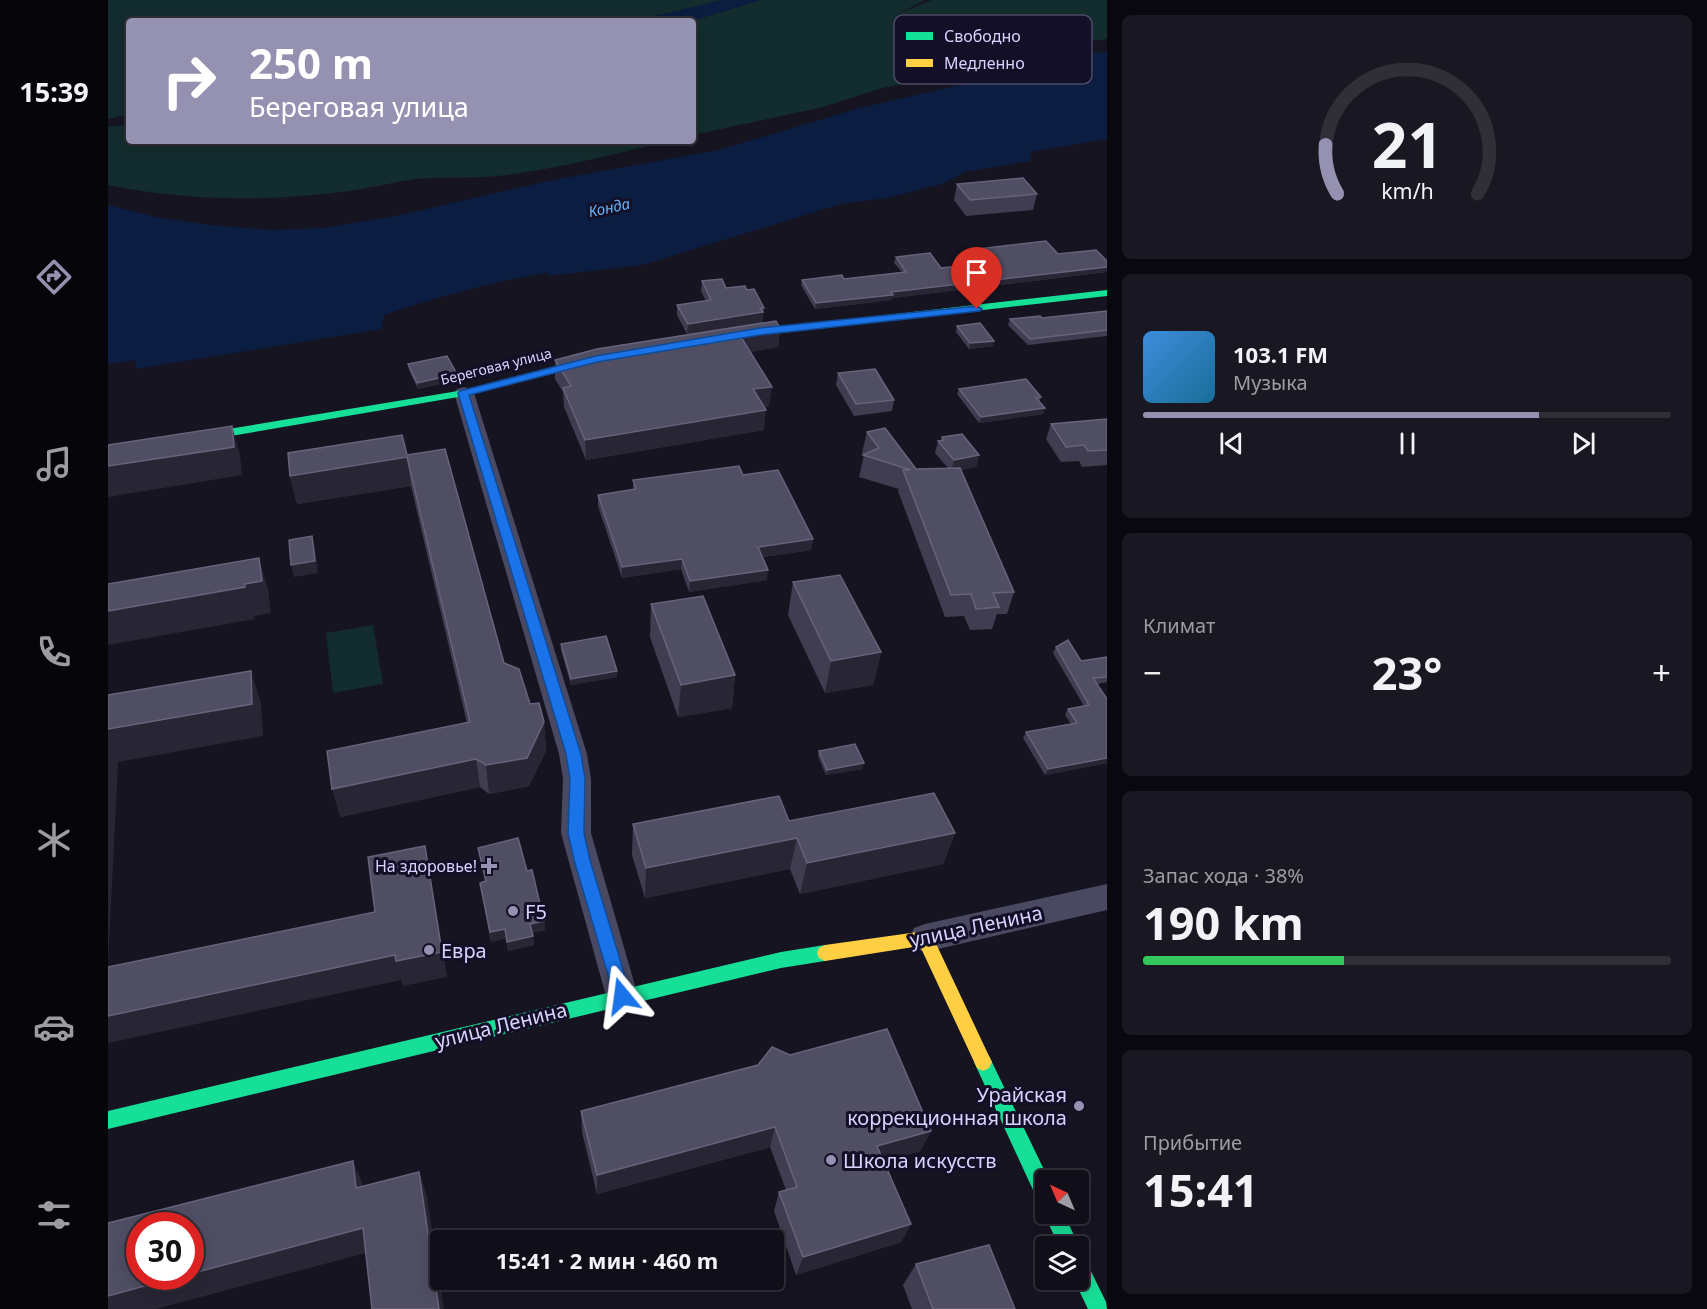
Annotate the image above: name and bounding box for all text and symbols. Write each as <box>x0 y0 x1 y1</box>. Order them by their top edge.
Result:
legend <box>894 15 1092 84</box>
text: Свободно <box>944 25 1021 47</box>
text: 250 m <box>249 34 373 91</box>
icon: right <box>150 42 228 120</box>
text: Медленно <box>944 52 1025 74</box>
text: 15:39 <box>19 73 89 110</box>
text: Береговая улица <box>249 88 469 125</box>
text: 21 <box>1371 101 1443 186</box>
text: km/h <box>1381 176 1433 205</box>
water label: Конда <box>586 193 632 221</box>
pin <box>951 247 1002 309</box>
icon: directions <box>33 256 75 298</box>
icon: arrive <box>960 256 993 289</box>
text: 103.1 FM <box>1233 339 1328 369</box>
street label: Береговая улица <box>438 343 554 389</box>
text: Музыка <box>1233 369 1308 396</box>
icon: previous <box>1215 427 1248 460</box>
icon: pause <box>1391 427 1424 460</box>
icon: next <box>1567 427 1600 460</box>
icon: music <box>33 443 75 485</box>
text: Климат <box>1143 612 1215 639</box>
icon: phone <box>33 631 75 673</box>
text: 23° <box>1372 642 1442 703</box>
text: − <box>1143 650 1162 695</box>
text: + <box>1652 650 1671 695</box>
icon: climate <box>33 819 75 861</box>
place label: На здоровье! <box>375 855 477 877</box>
marker: На здоровье! <box>482 859 496 873</box>
text: Запас хода · 38% <box>1143 862 1304 889</box>
text: 190 km <box>1143 892 1304 953</box>
place label: F5 <box>525 898 547 925</box>
street label: улица Ленина <box>907 899 1045 953</box>
marker: F5 <box>506 904 520 918</box>
place label: Евра <box>441 937 487 964</box>
marker: Евра <box>422 943 436 957</box>
position arrow <box>590 964 654 1028</box>
street label: улица Ленина <box>432 996 570 1054</box>
icon: car <box>33 1006 75 1048</box>
place label: Урайская коррекционная школа <box>847 1081 1067 1131</box>
marker: Урайская коррекционная школа <box>1072 1099 1086 1113</box>
text: Прибытие <box>1143 1129 1242 1156</box>
place label: Школа искусств <box>843 1147 996 1174</box>
marker: Школа искусств <box>824 1153 838 1167</box>
text: 15:41 <box>1143 1159 1259 1220</box>
north arrow <box>1035 1170 1089 1224</box>
map controls <box>1035 1170 1089 1290</box>
icon: filters <box>33 1194 75 1236</box>
speed limit sign: 30 <box>126 1212 204 1290</box>
button: layers <box>1035 1236 1089 1290</box>
text: 15:41 · 2 мин · 460 m <box>496 1245 718 1275</box>

